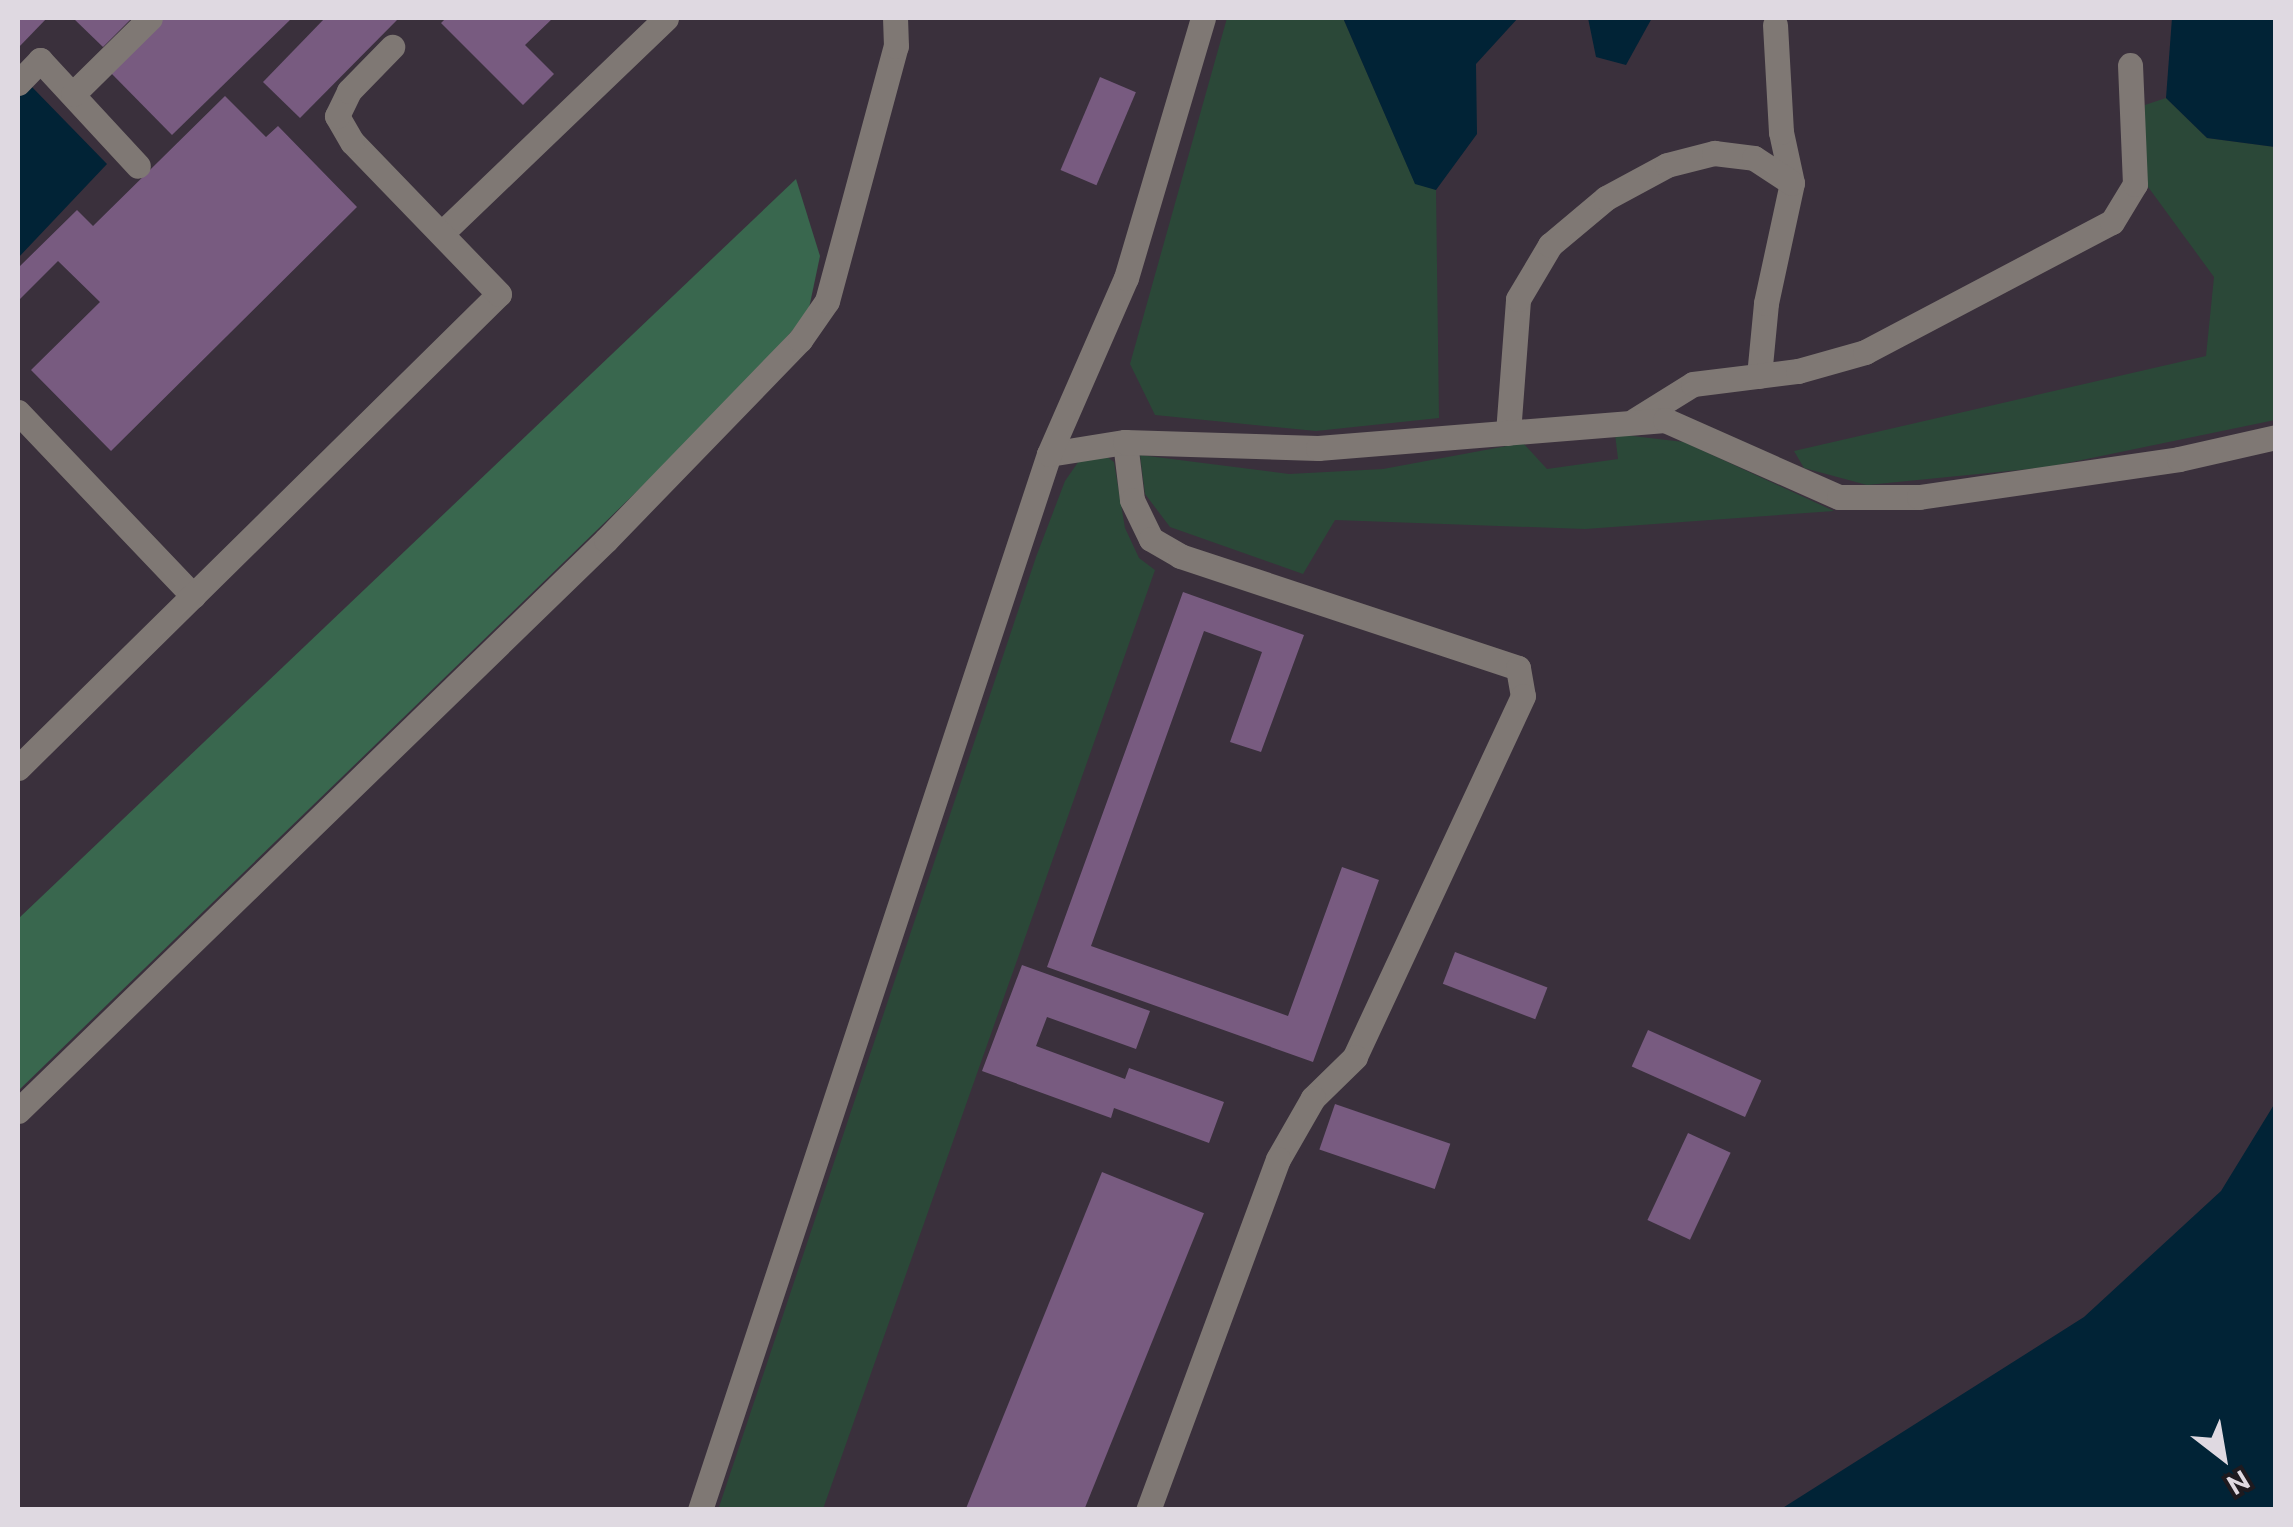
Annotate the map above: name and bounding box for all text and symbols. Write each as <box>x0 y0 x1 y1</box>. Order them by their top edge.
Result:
north arrow <box>2173 1407 2273 1507</box>
text: N <box>2222 1464 2256 1502</box>

